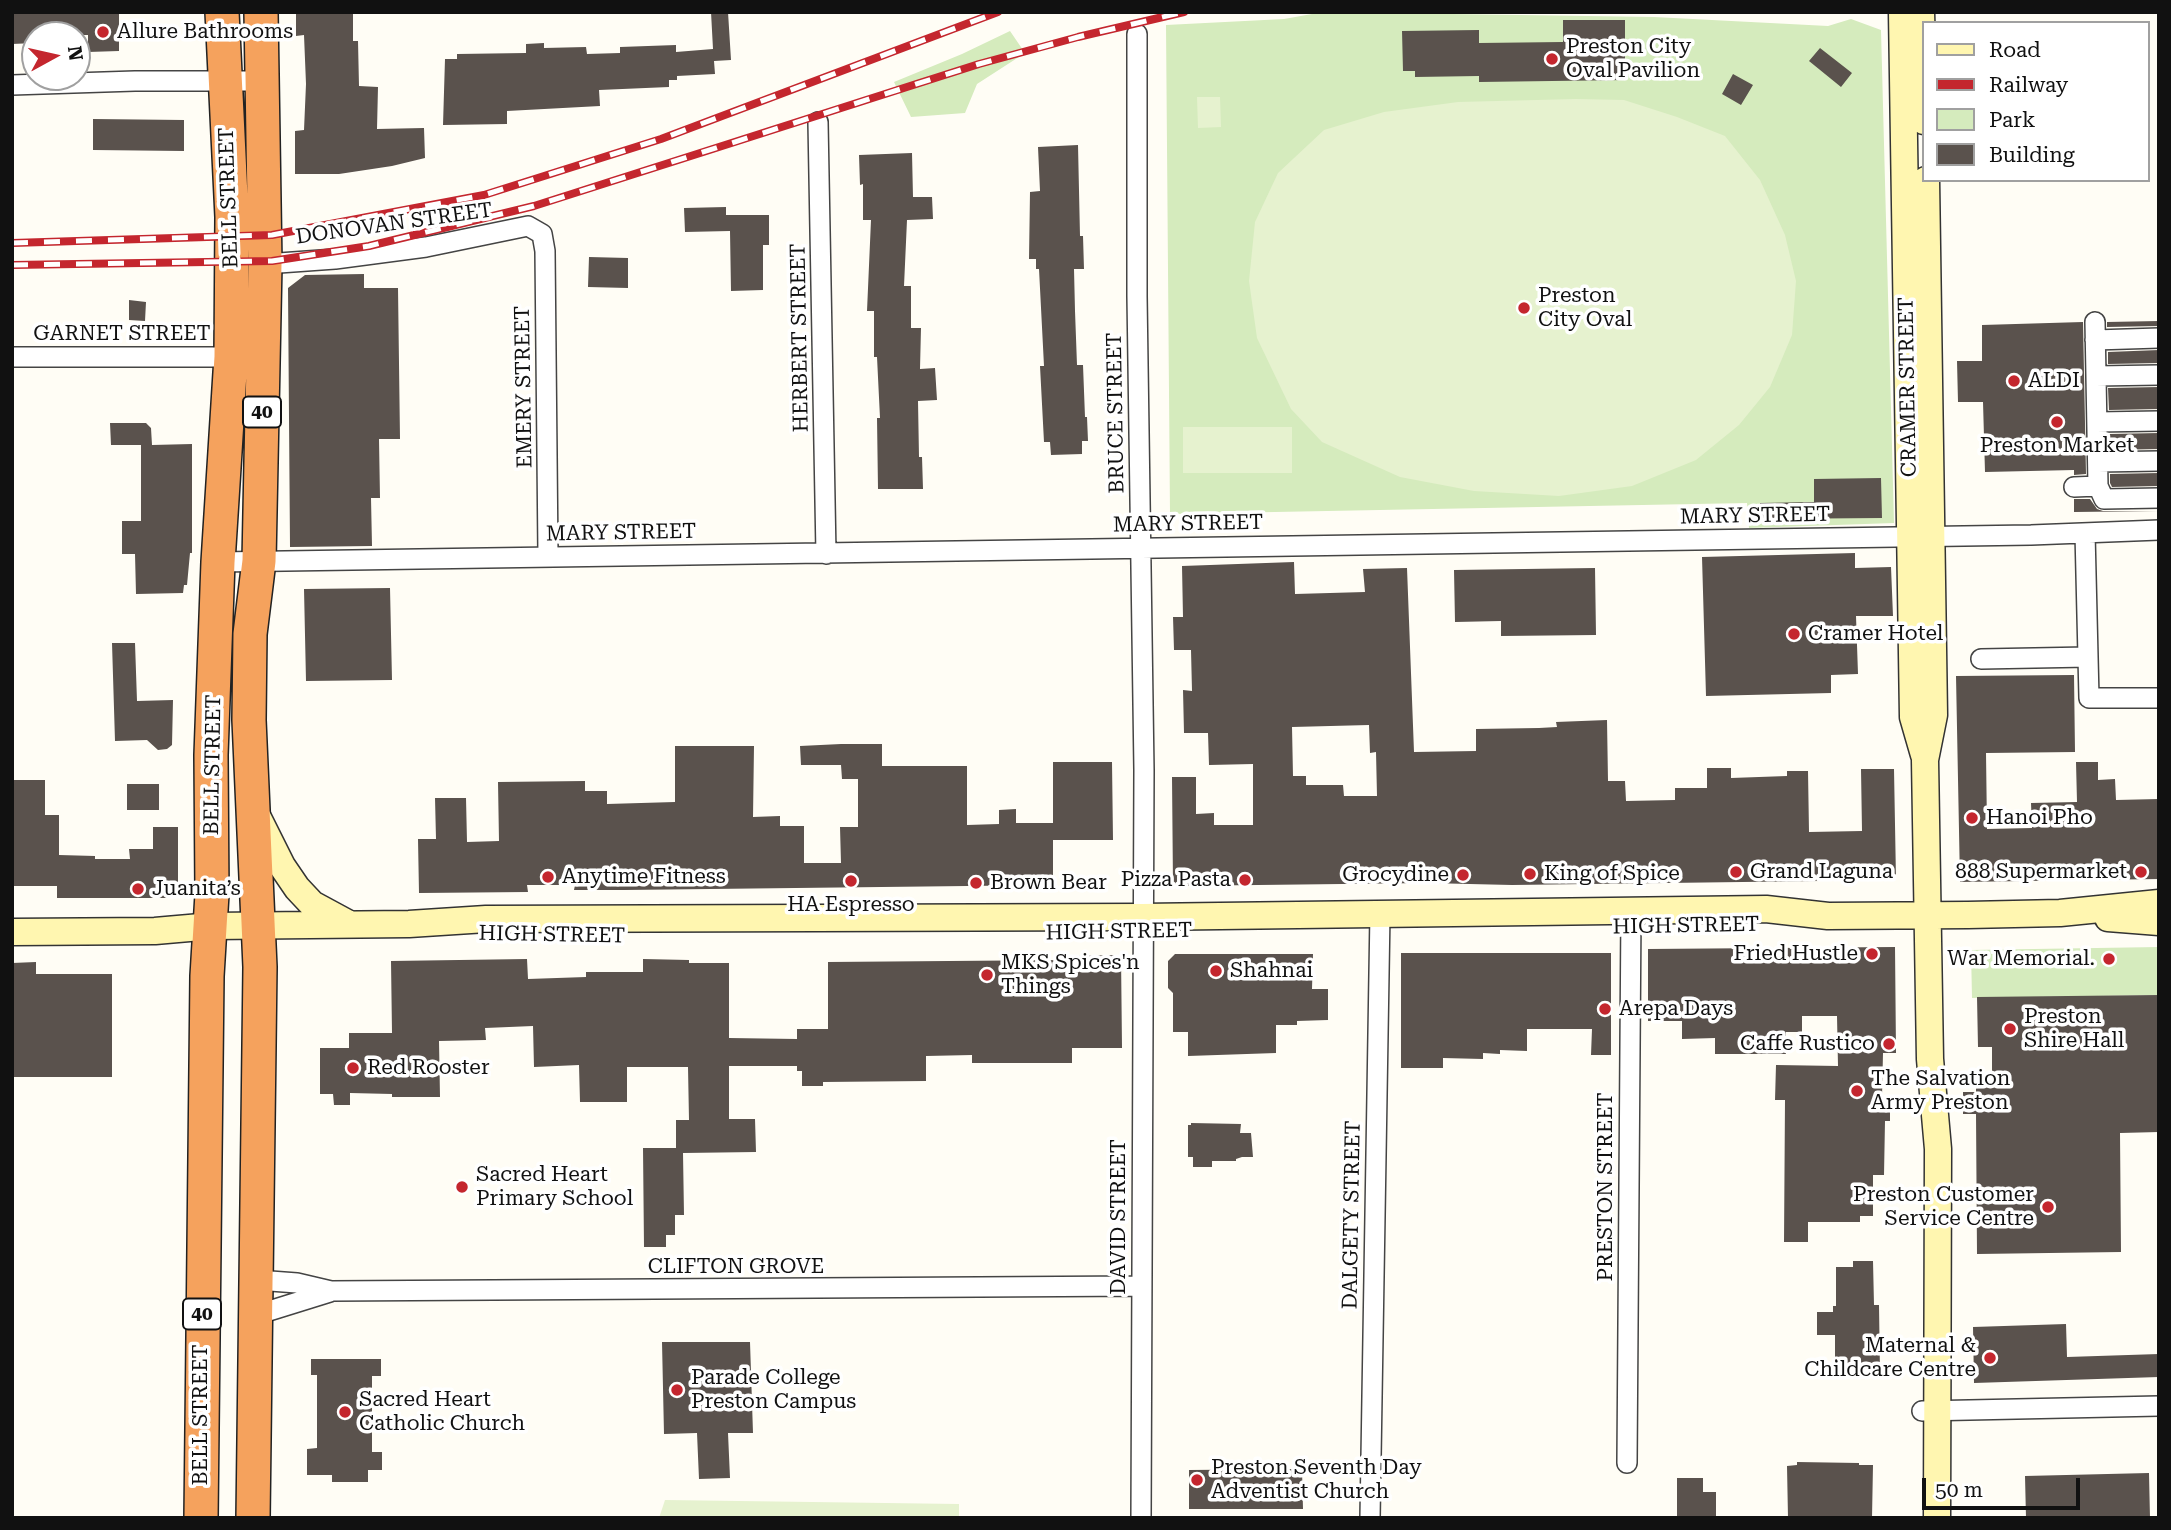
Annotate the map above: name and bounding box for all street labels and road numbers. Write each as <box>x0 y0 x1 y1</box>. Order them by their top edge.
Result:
street label: BELL STREET <box>214 127 244 269</box>
street label: DONOVAN STREET <box>294 198 494 250</box>
street label: HERBERT STREET <box>786 243 814 433</box>
street label: CRAMER STREET <box>1894 297 1922 477</box>
street label: EMERY STREET <box>510 306 538 468</box>
street label: GARNET STREET <box>33 321 211 347</box>
street label: BRUCE STREET <box>1102 332 1130 494</box>
road number: 40 <box>243 396 281 428</box>
street label: MARY STREET <box>1680 502 1830 530</box>
street label: MARY STREET <box>1113 510 1263 538</box>
street label: MARY STREET <box>546 519 696 547</box>
street label: BELL STREET <box>199 694 227 836</box>
street label: HIGH STREET <box>1613 912 1759 940</box>
street label: HIGH STREET <box>1046 918 1192 946</box>
street label: HIGH STREET <box>479 921 625 949</box>
street label: PRESTON STREET <box>1593 1093 1619 1281</box>
street label: DALGETY STREET <box>1338 1120 1366 1310</box>
street label: DAVID STREET <box>1106 1139 1132 1295</box>
street label: CLIFTON GROVE <box>648 1254 824 1280</box>
road number: 40 <box>183 1298 221 1330</box>
street label: BELL STREET <box>188 1345 214 1485</box>

